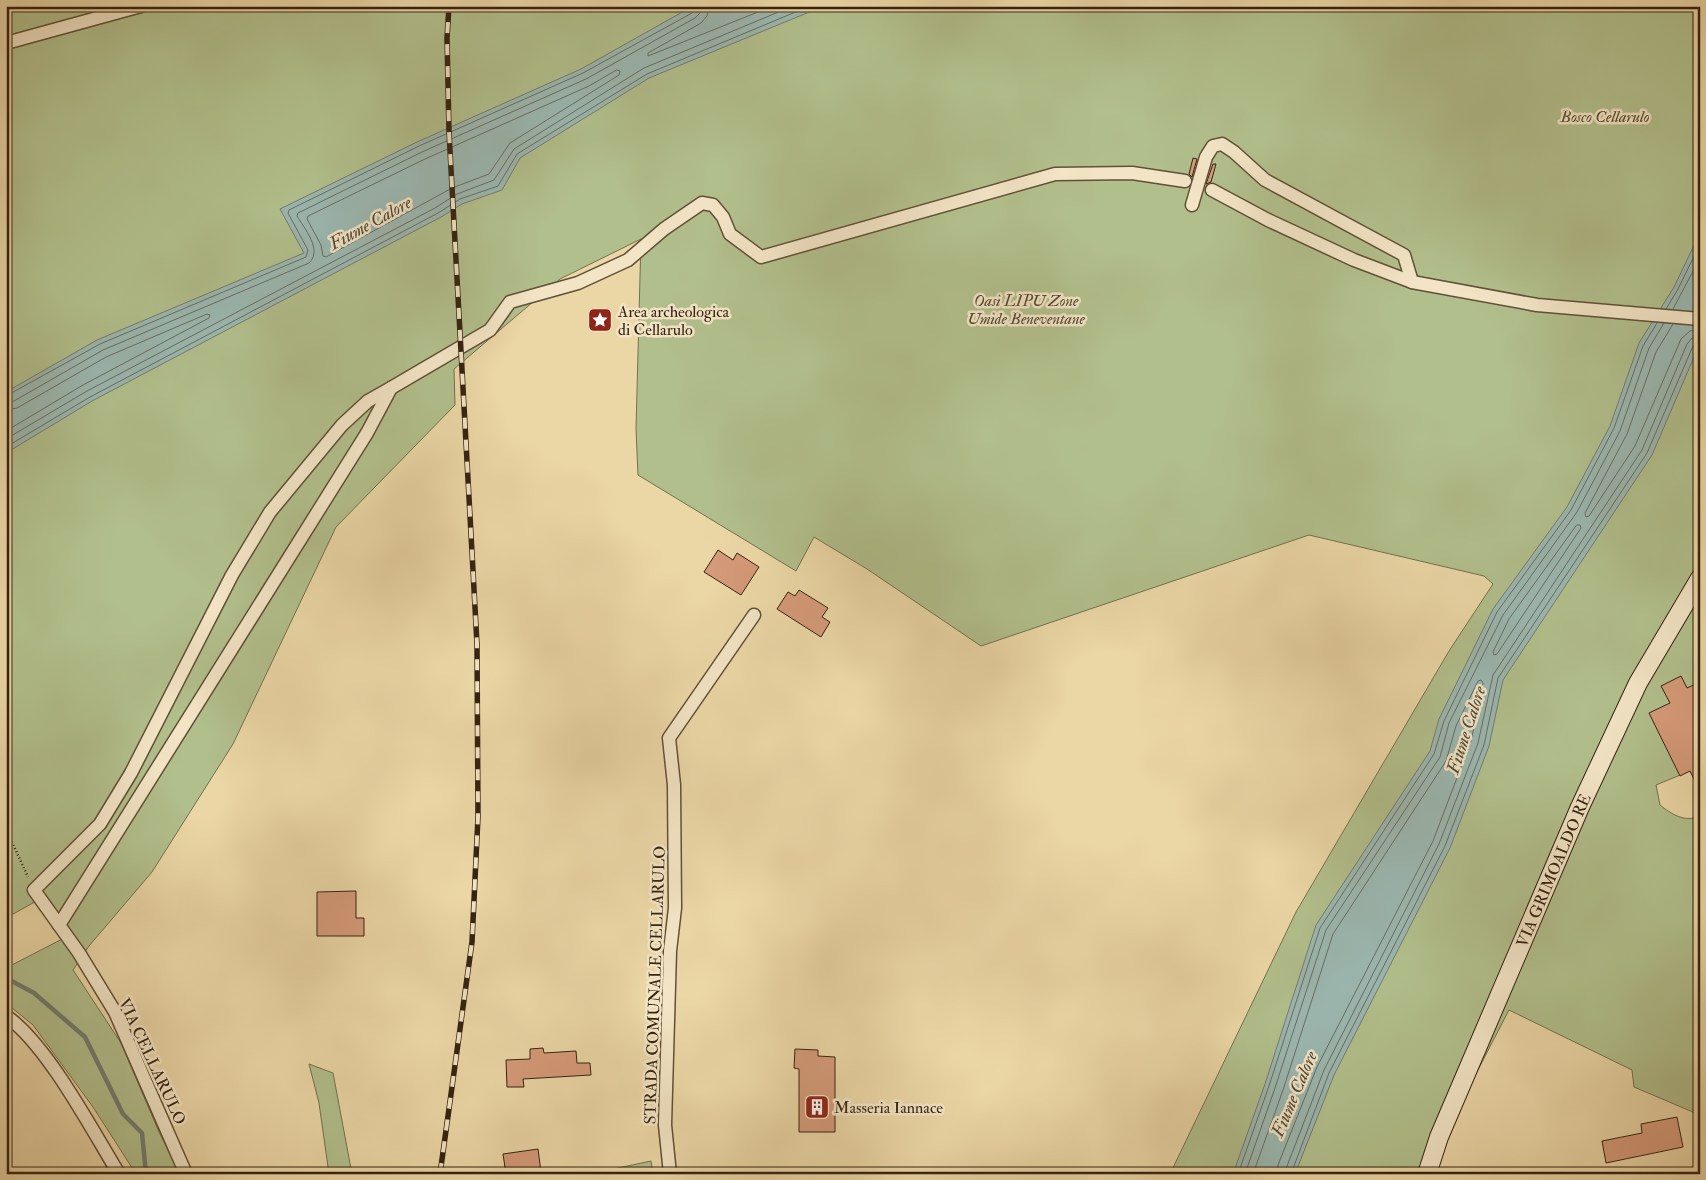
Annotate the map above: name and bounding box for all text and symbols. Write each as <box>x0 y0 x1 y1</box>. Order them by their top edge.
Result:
park label: Bosco Cellarulo <box>1560 107 1650 127</box>
water label: Fiume Calore <box>324 191 416 256</box>
park label: Oasi LIPU Zone Umide Beneventane <box>967 291 1086 329</box>
place label: Area archeologica di Cellarulo <box>617 302 730 340</box>
place icon: Area archeologica di Cellarulo <box>587 307 613 333</box>
water label: Fiume Calore <box>1441 682 1492 778</box>
street label: VIA GRIMOALDO RE <box>1512 791 1596 950</box>
street label: STRADA COMUNALE CELLARULO <box>640 845 670 1125</box>
street label: VIA CELLARULO <box>114 995 190 1128</box>
water label: Fiume Calore <box>1266 1047 1323 1141</box>
building icon: Masseria Iannace <box>804 1094 830 1120</box>
place label: Masseria Iannace <box>834 1098 943 1118</box>

